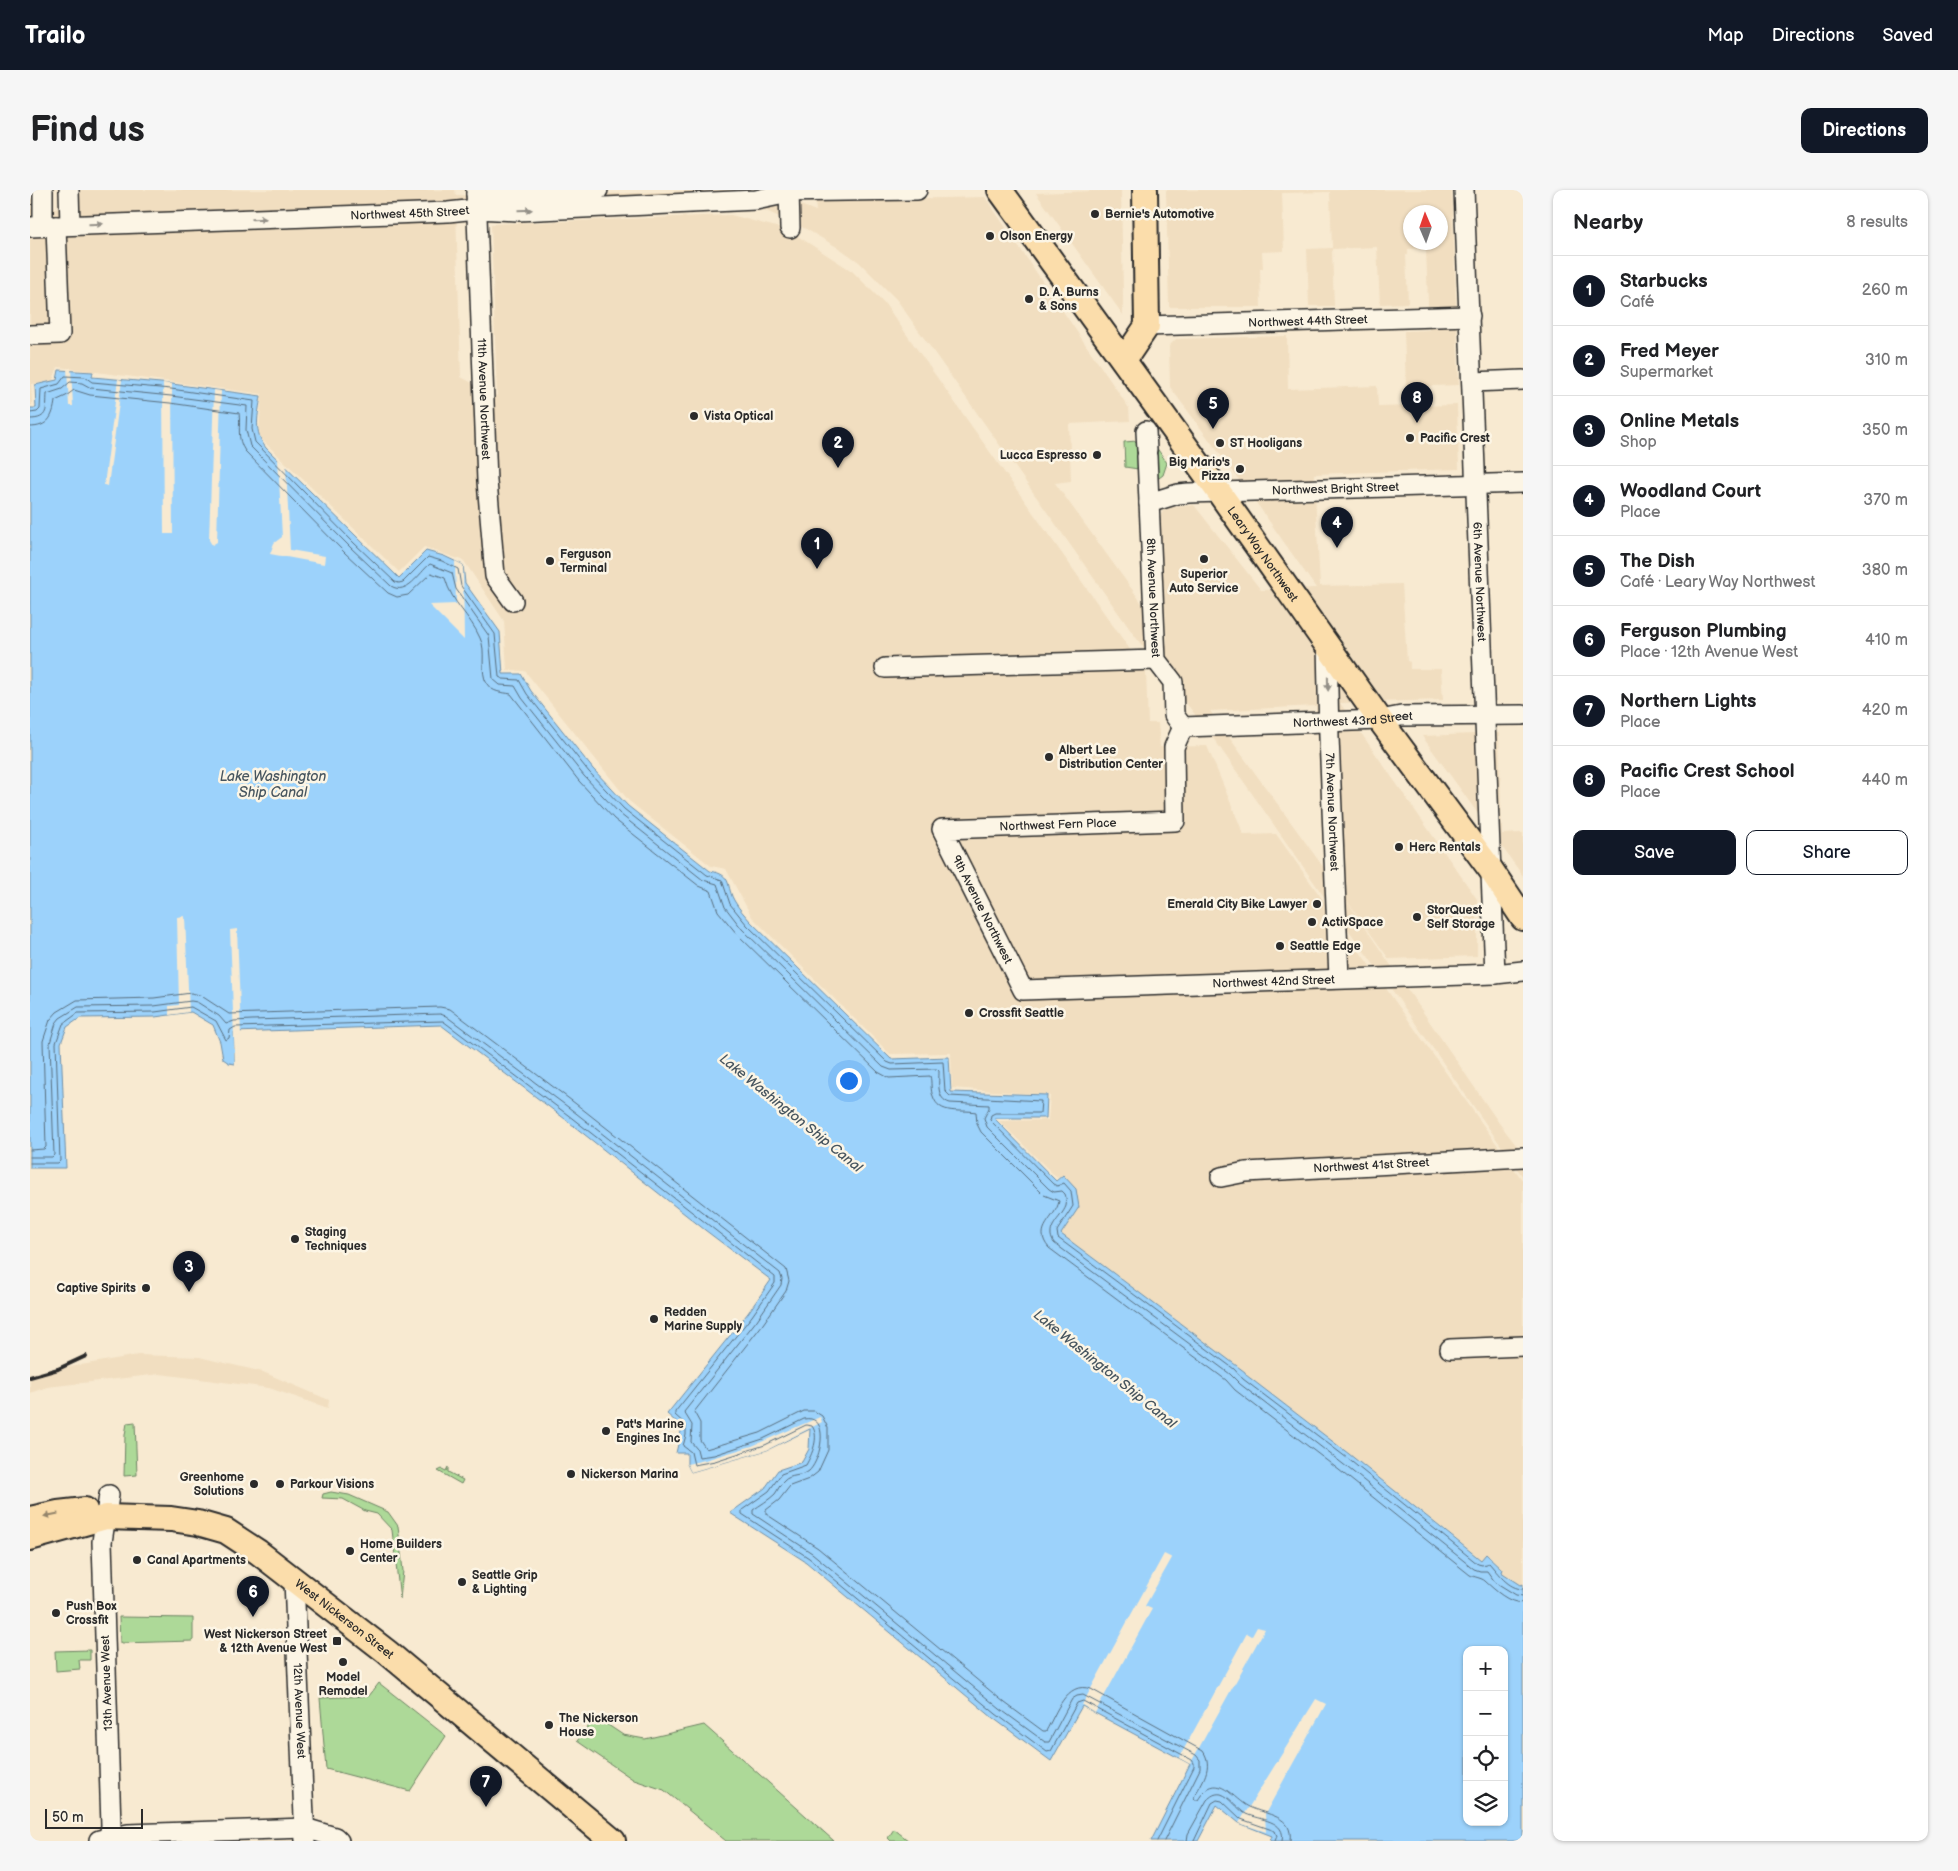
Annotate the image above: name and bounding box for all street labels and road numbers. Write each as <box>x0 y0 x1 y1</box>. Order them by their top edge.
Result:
street label: Northwest 45th Street <box>350 202 470 223</box>
street label: Northwest 44th Street <box>1248 312 1368 330</box>
street label: 11th Avenue Northwest <box>474 338 494 460</box>
street label: Northwest Bright Street <box>1272 479 1400 498</box>
street label: Leary Way Northwest <box>1224 504 1302 605</box>
street label: 6th Avenue Northwest <box>1470 522 1489 642</box>
street label: 8th Avenue Northwest <box>1143 538 1163 658</box>
street label: Northwest 43rd Street <box>1293 708 1413 731</box>
street label: 7th Avenue Northwest <box>1322 752 1342 872</box>
street label: Northwest Fern Place <box>999 815 1117 835</box>
street label: 9th Avenue Northwest <box>949 853 1016 966</box>
street label: Northwest 42nd Street <box>1212 972 1335 991</box>
street label: Northwest 41st Street <box>1313 1155 1430 1176</box>
street label: West Nickerson Street <box>292 1576 397 1662</box>
street label: 13th Avenue West <box>98 1635 116 1731</box>
street label: 12th Avenue West <box>290 1663 309 1759</box>

